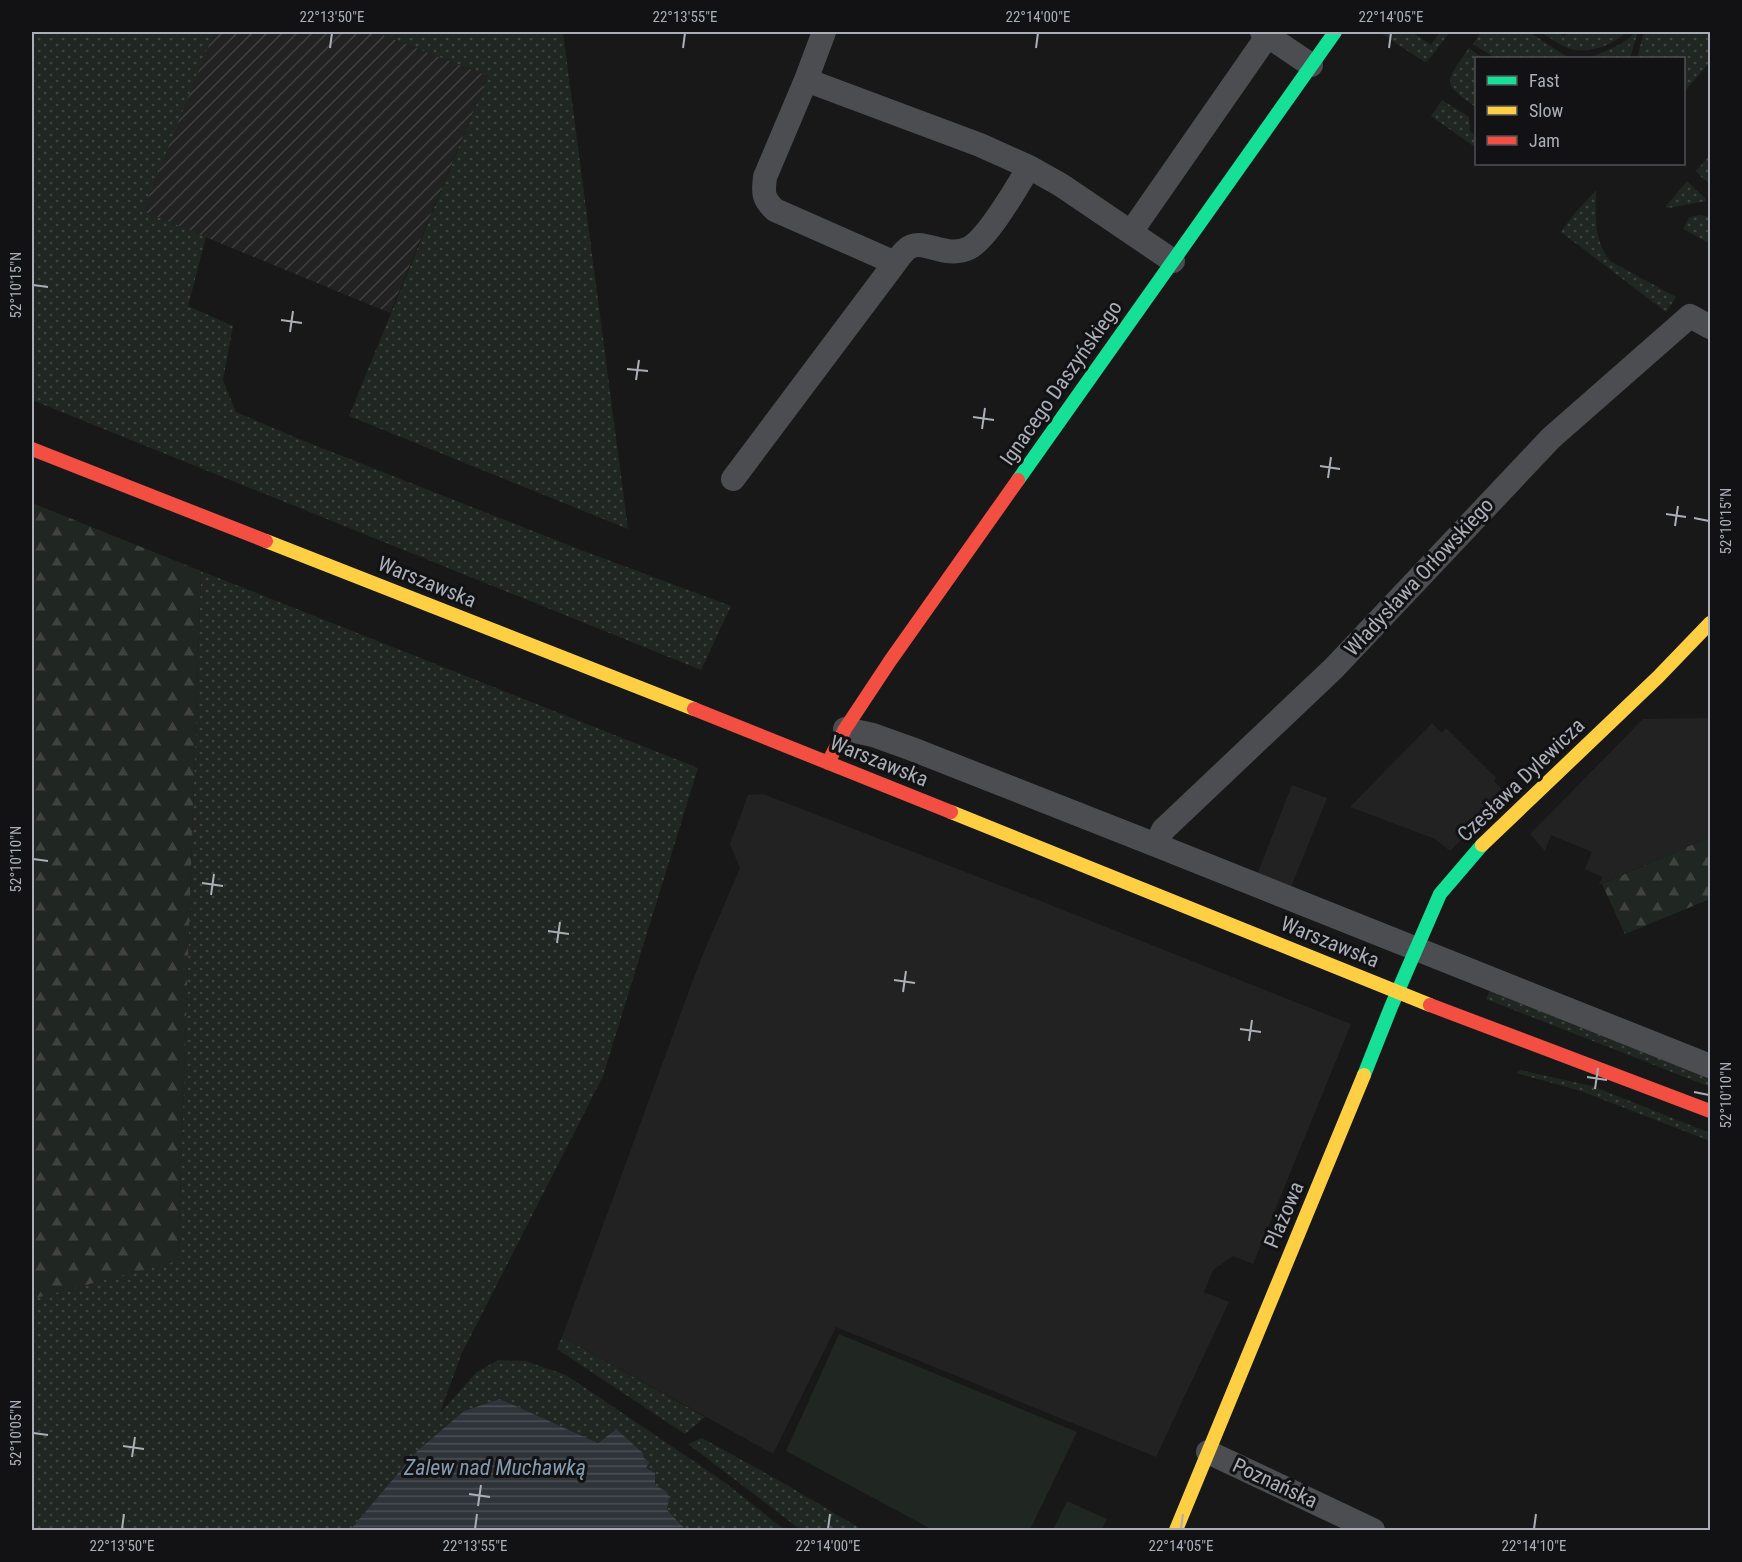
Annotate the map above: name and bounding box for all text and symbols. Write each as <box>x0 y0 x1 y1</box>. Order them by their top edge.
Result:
text: 22°13'50"E <box>300 8 364 26</box>
text: 22°13'55"E <box>653 8 717 26</box>
text: 22°14'00"E <box>1006 8 1070 26</box>
text: 22°14'05"E <box>1359 8 1423 26</box>
legend <box>1475 57 1685 165</box>
text: Fast <box>1529 70 1560 91</box>
text: Slow <box>1529 100 1564 121</box>
text: Jam <box>1529 130 1560 151</box>
text: 52°10'15"N <box>7 252 25 318</box>
street label: Ignacego Daszyńskiego <box>995 296 1127 470</box>
text: 52°10'15"N <box>1717 488 1735 554</box>
street label: Władysława Orłowskiego <box>1340 493 1498 661</box>
street label: Warszawska <box>374 551 480 613</box>
street label: Czesława Dylewicza <box>1453 713 1589 847</box>
street label: Warszawska <box>826 730 932 792</box>
text: 52°10'10"N <box>7 826 25 892</box>
street label: Warszawska <box>1277 911 1383 973</box>
text: 52°10'10"N <box>1717 1062 1735 1128</box>
street label: Plażowa <box>1259 1178 1309 1252</box>
text: 52°10'05"N <box>7 1400 25 1466</box>
street label: Poznańska <box>1229 1453 1321 1513</box>
water label: Zalew nad Muchawką <box>403 1455 586 1480</box>
text: 22°13'50"E <box>90 1537 154 1555</box>
text: 22°13'55"E <box>443 1537 507 1555</box>
text: 22°14'00"E <box>796 1537 860 1555</box>
text: 22°14'05"E <box>1149 1537 1213 1555</box>
text: 22°14'10"E <box>1502 1537 1566 1555</box>

